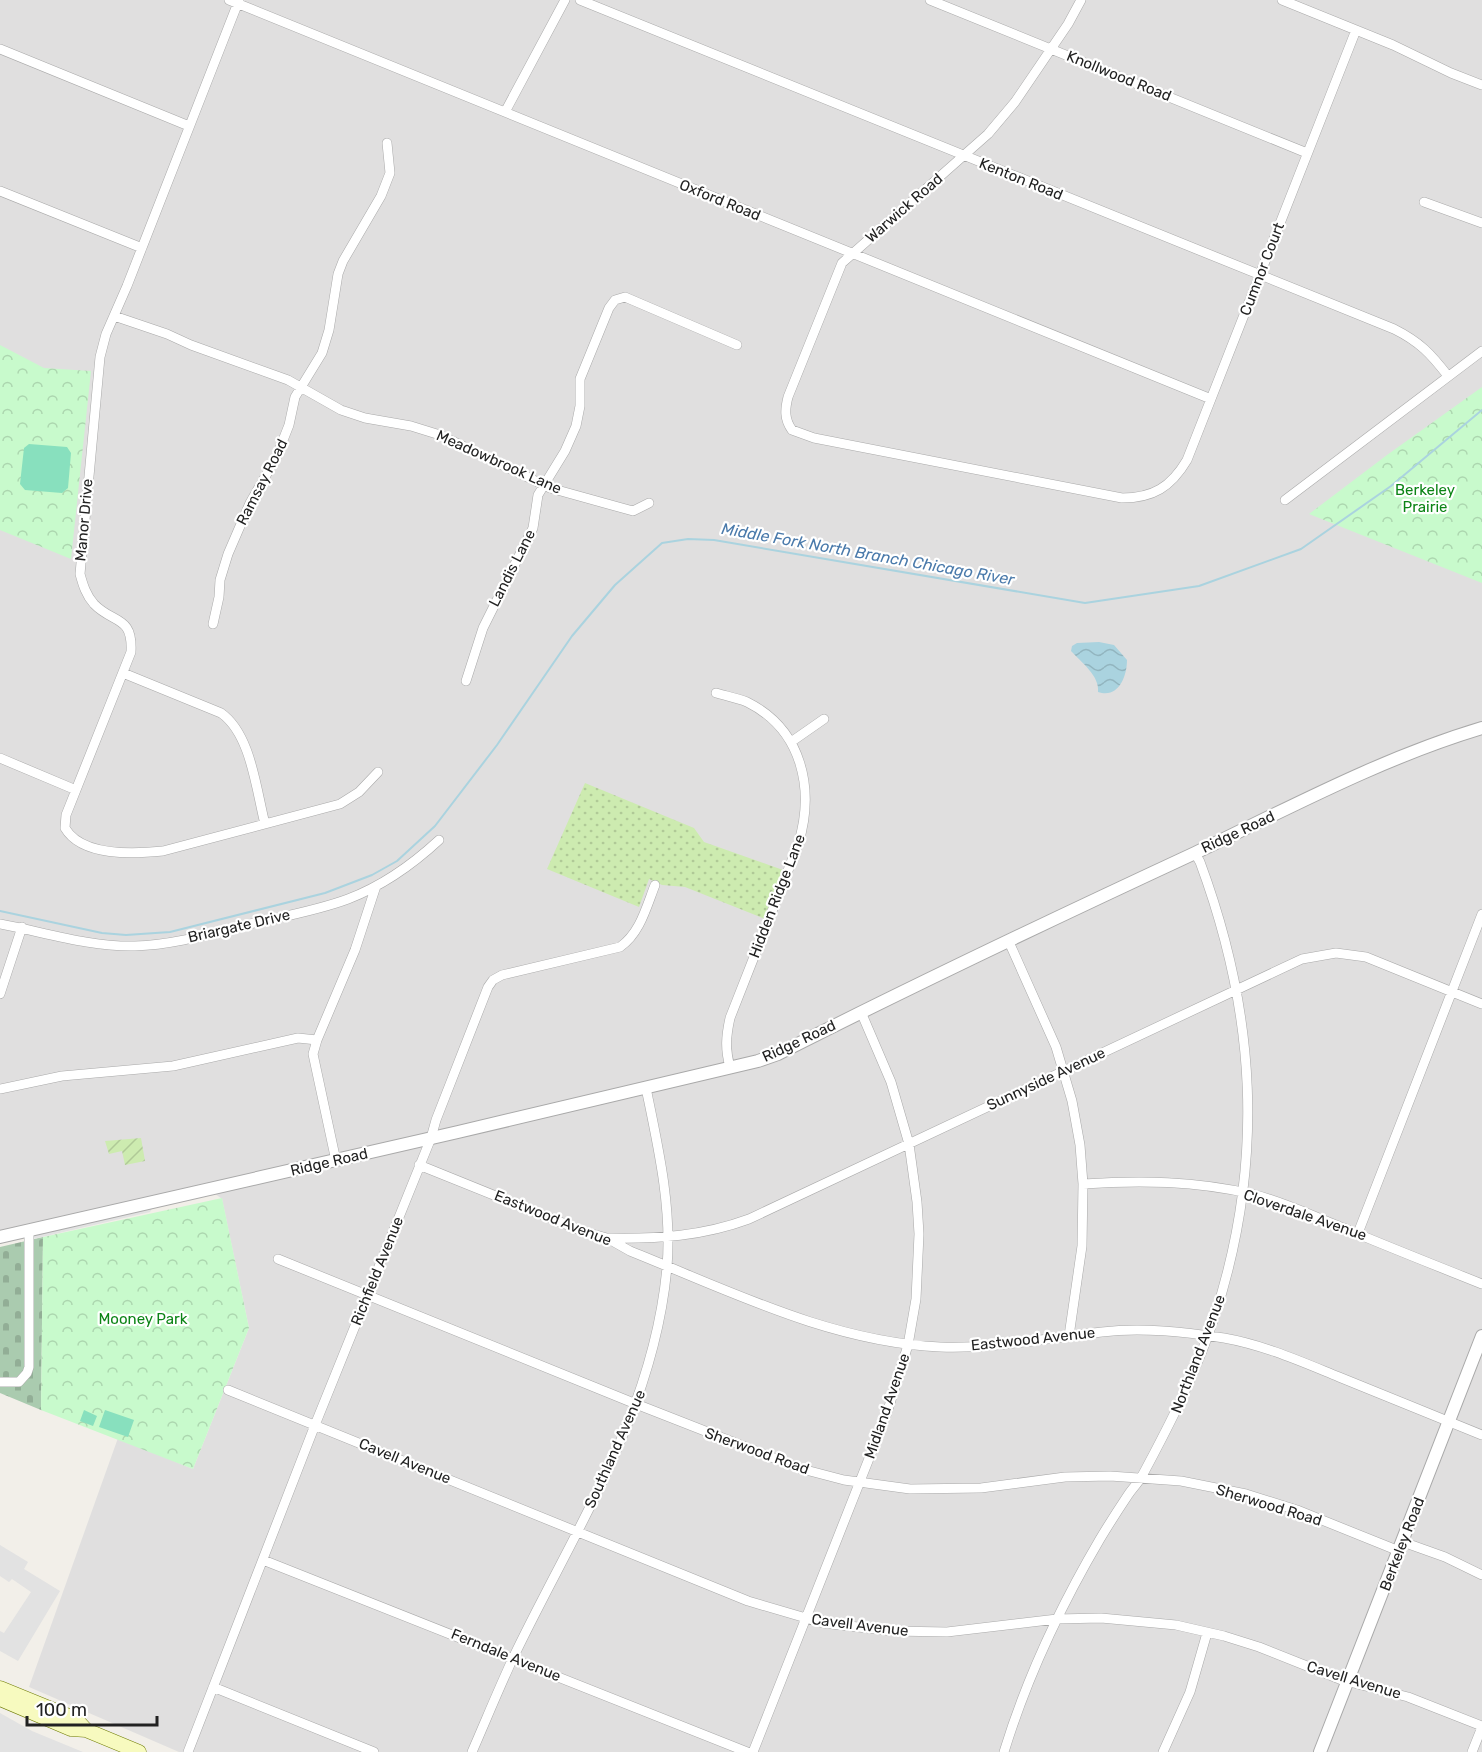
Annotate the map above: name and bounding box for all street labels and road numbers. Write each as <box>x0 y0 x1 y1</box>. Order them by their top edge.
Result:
street label: Knollwood Road <box>1064 47 1174 105</box>
street label: Kenton Road <box>976 154 1066 204</box>
street label: Warwick Road <box>862 170 946 246</box>
street label: Oxford Road <box>677 176 763 224</box>
street label: Cumnor Court <box>1236 220 1288 318</box>
street label: Meadowbrook Lane <box>434 426 564 498</box>
street label: Ramsay Road <box>233 436 291 528</box>
street label: Manor Drive <box>71 478 97 562</box>
street label: Landis Lane <box>485 527 539 609</box>
street label: Ridge Road <box>1198 807 1278 857</box>
street label: Hidden Ridge Lane <box>745 832 809 960</box>
street label: Briargate Drive <box>186 905 292 947</box>
street label: Ridge Road <box>759 1016 839 1066</box>
street label: Sunnyside Avenue <box>984 1044 1108 1114</box>
street label: Ridge Road <box>289 1144 369 1180</box>
street label: Cloverdale Avenue <box>1241 1185 1369 1245</box>
street label: Eastwood Avenue <box>492 1186 614 1250</box>
street label: Richfield Avenue <box>347 1214 407 1328</box>
street label: Northland Avenue <box>1167 1292 1229 1416</box>
street label: Eastwood Avenue <box>970 1324 1096 1354</box>
street label: Midland Avenue <box>861 1351 913 1461</box>
street label: Southland Avenue <box>581 1387 649 1511</box>
street label: Sherwood Road <box>702 1424 812 1478</box>
street label: Cavell Avenue <box>356 1434 454 1488</box>
street label: Sherwood Road <box>1214 1480 1324 1530</box>
street label: Berkeley Road <box>1376 1495 1428 1593</box>
street label: Cavell Avenue <box>810 1610 910 1640</box>
street label: Ferndale Avenue <box>448 1625 564 1685</box>
street label: Cavell Avenue <box>1305 1657 1403 1703</box>

